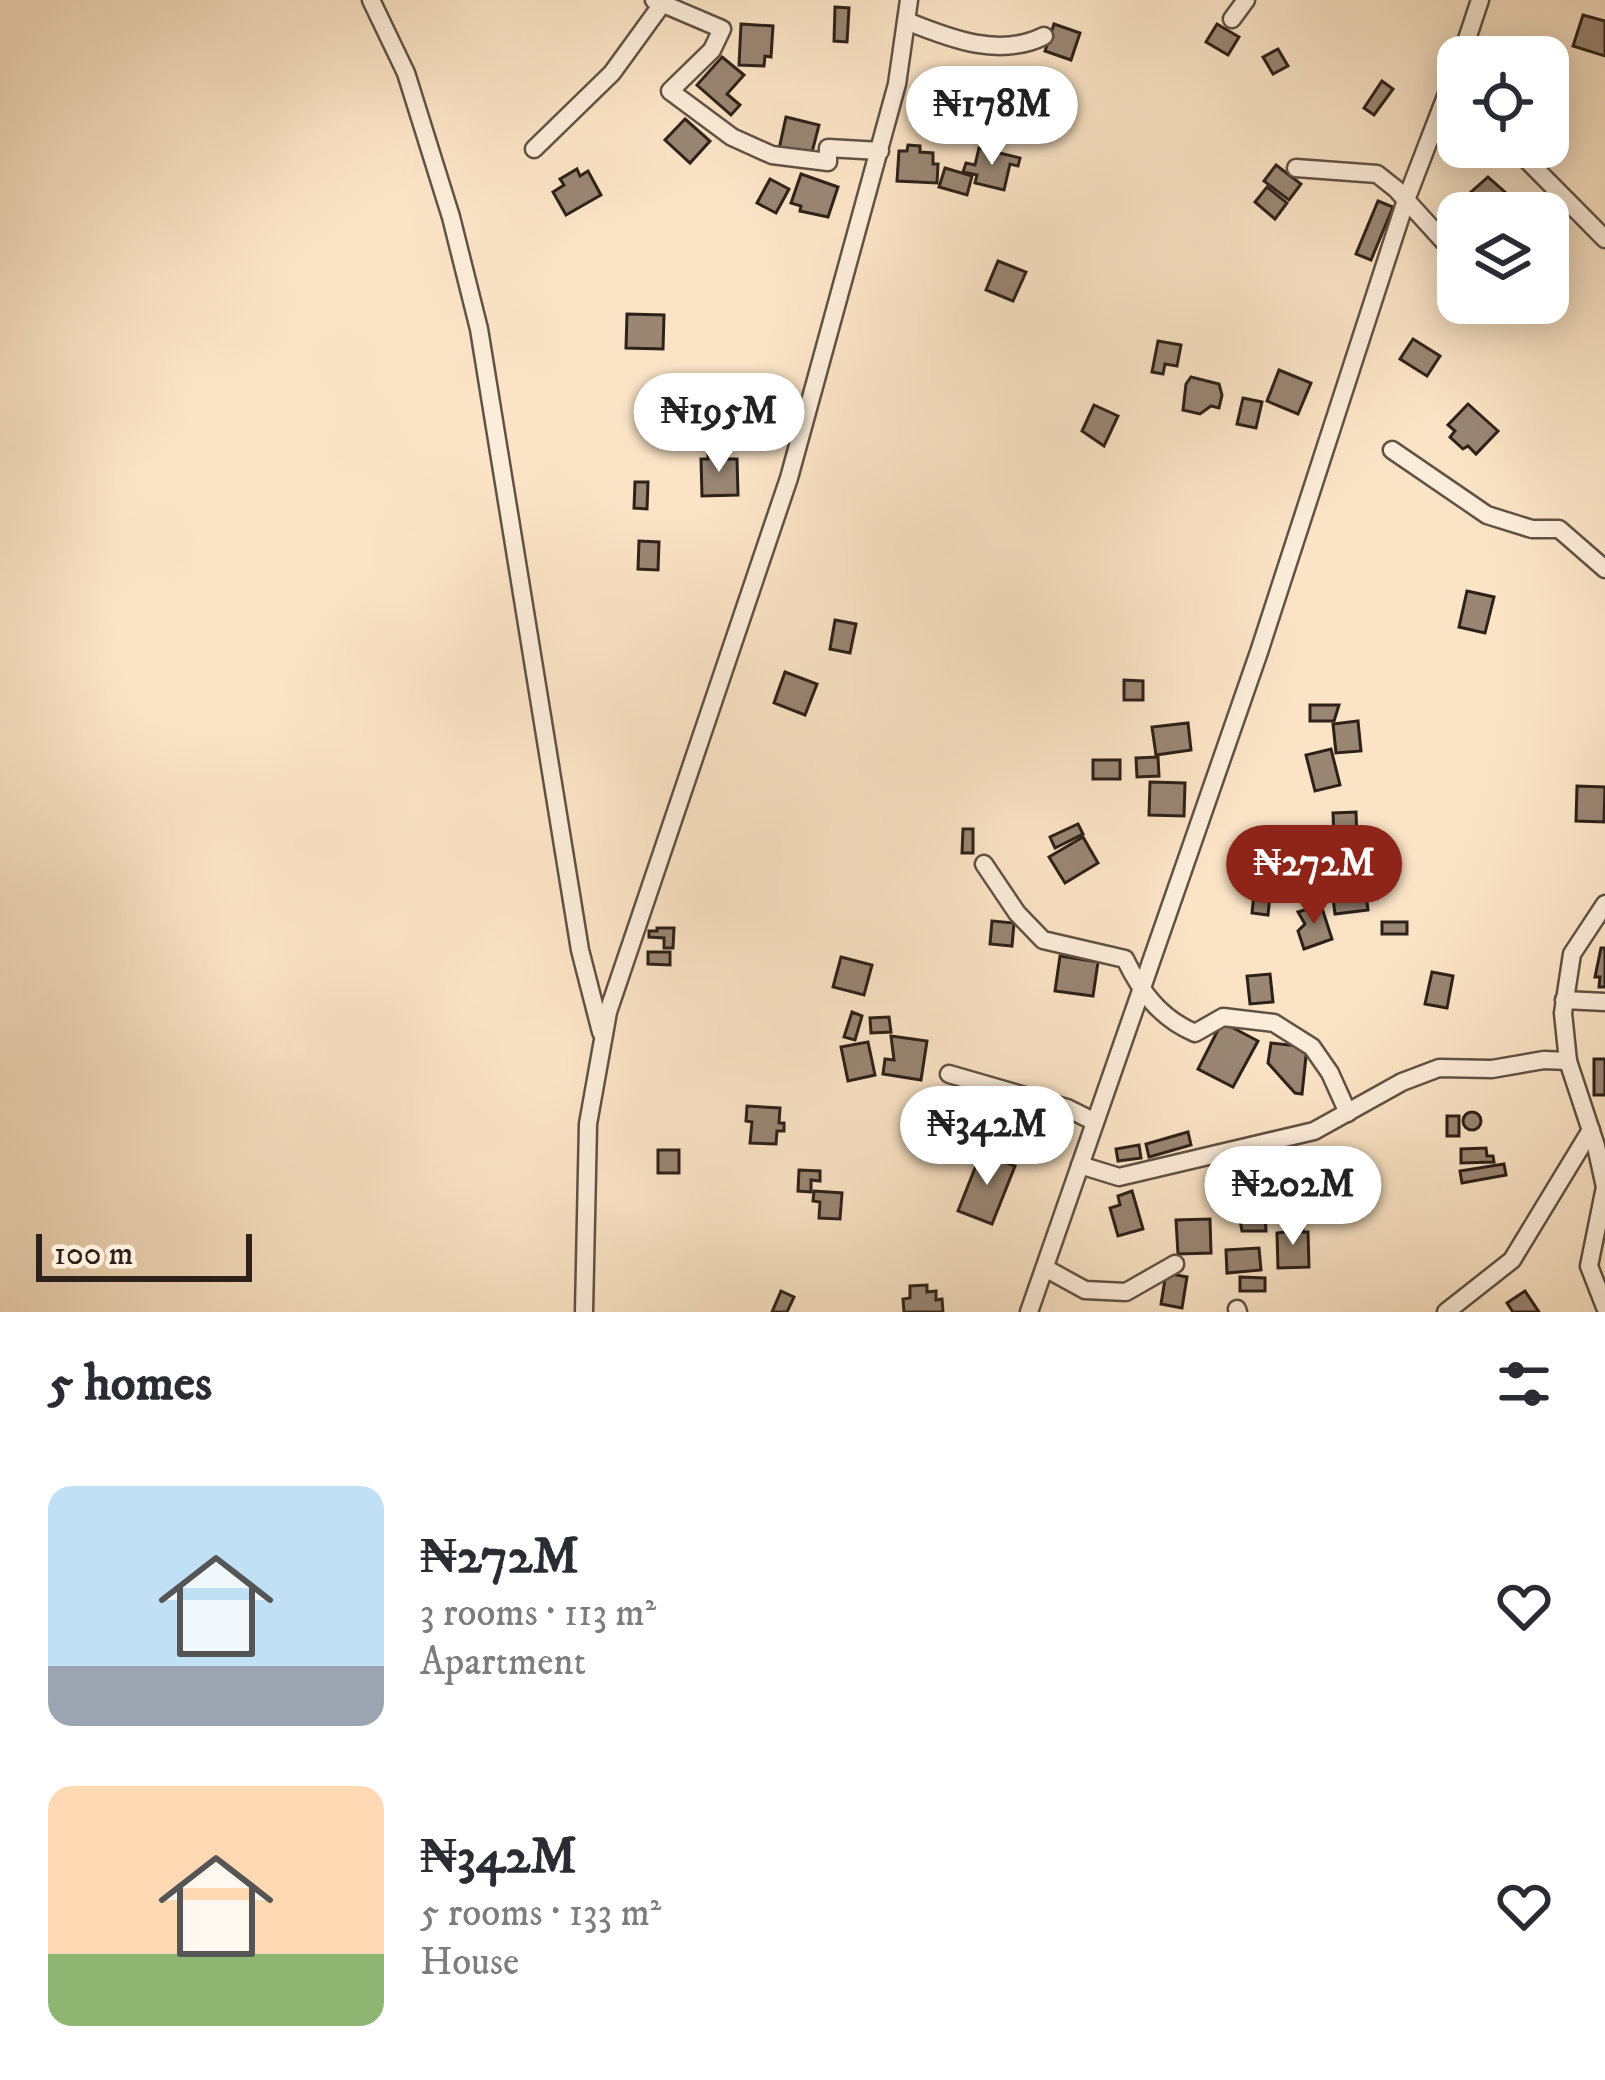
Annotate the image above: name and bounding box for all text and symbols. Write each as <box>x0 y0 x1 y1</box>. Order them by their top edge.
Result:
map controls <box>1437 36 1569 324</box>
button: locate <box>1437 36 1569 168</box>
pin: ₦178M <box>908 66 1076 168</box>
text: ₦178M <box>933 80 1051 129</box>
button: layers <box>1437 192 1569 324</box>
pin: ₦195M <box>635 373 803 475</box>
text: ₦195M <box>661 387 777 436</box>
pin: ₦272M <box>1230 825 1398 927</box>
text: ₦272M <box>1253 839 1375 888</box>
pin: ₦342M <box>903 1086 1071 1188</box>
text: ₦342M <box>927 1100 1047 1149</box>
pin: ₦202M <box>1209 1146 1377 1248</box>
text: ₦202M <box>1231 1160 1355 1209</box>
scale bar <box>36 1228 252 1281</box>
text: 100 m <box>54 1234 133 1275</box>
icon: filters <box>1491 1351 1557 1417</box>
text: 5 homes <box>48 1352 212 1416</box>
text: ₦272M <box>420 1525 579 1589</box>
icon: home <box>144 1534 288 1678</box>
icon: heart <box>1491 1573 1557 1639</box>
text: 3 rooms · 113 m² <box>420 1589 656 1638</box>
text: Apartment <box>420 1638 586 1687</box>
text: ₦342M <box>420 1825 577 1889</box>
icon: home <box>144 1834 288 1978</box>
icon: heart <box>1491 1873 1557 1939</box>
text: 5 rooms · 133 m² <box>420 1889 661 1938</box>
text: House <box>420 1938 519 1987</box>

